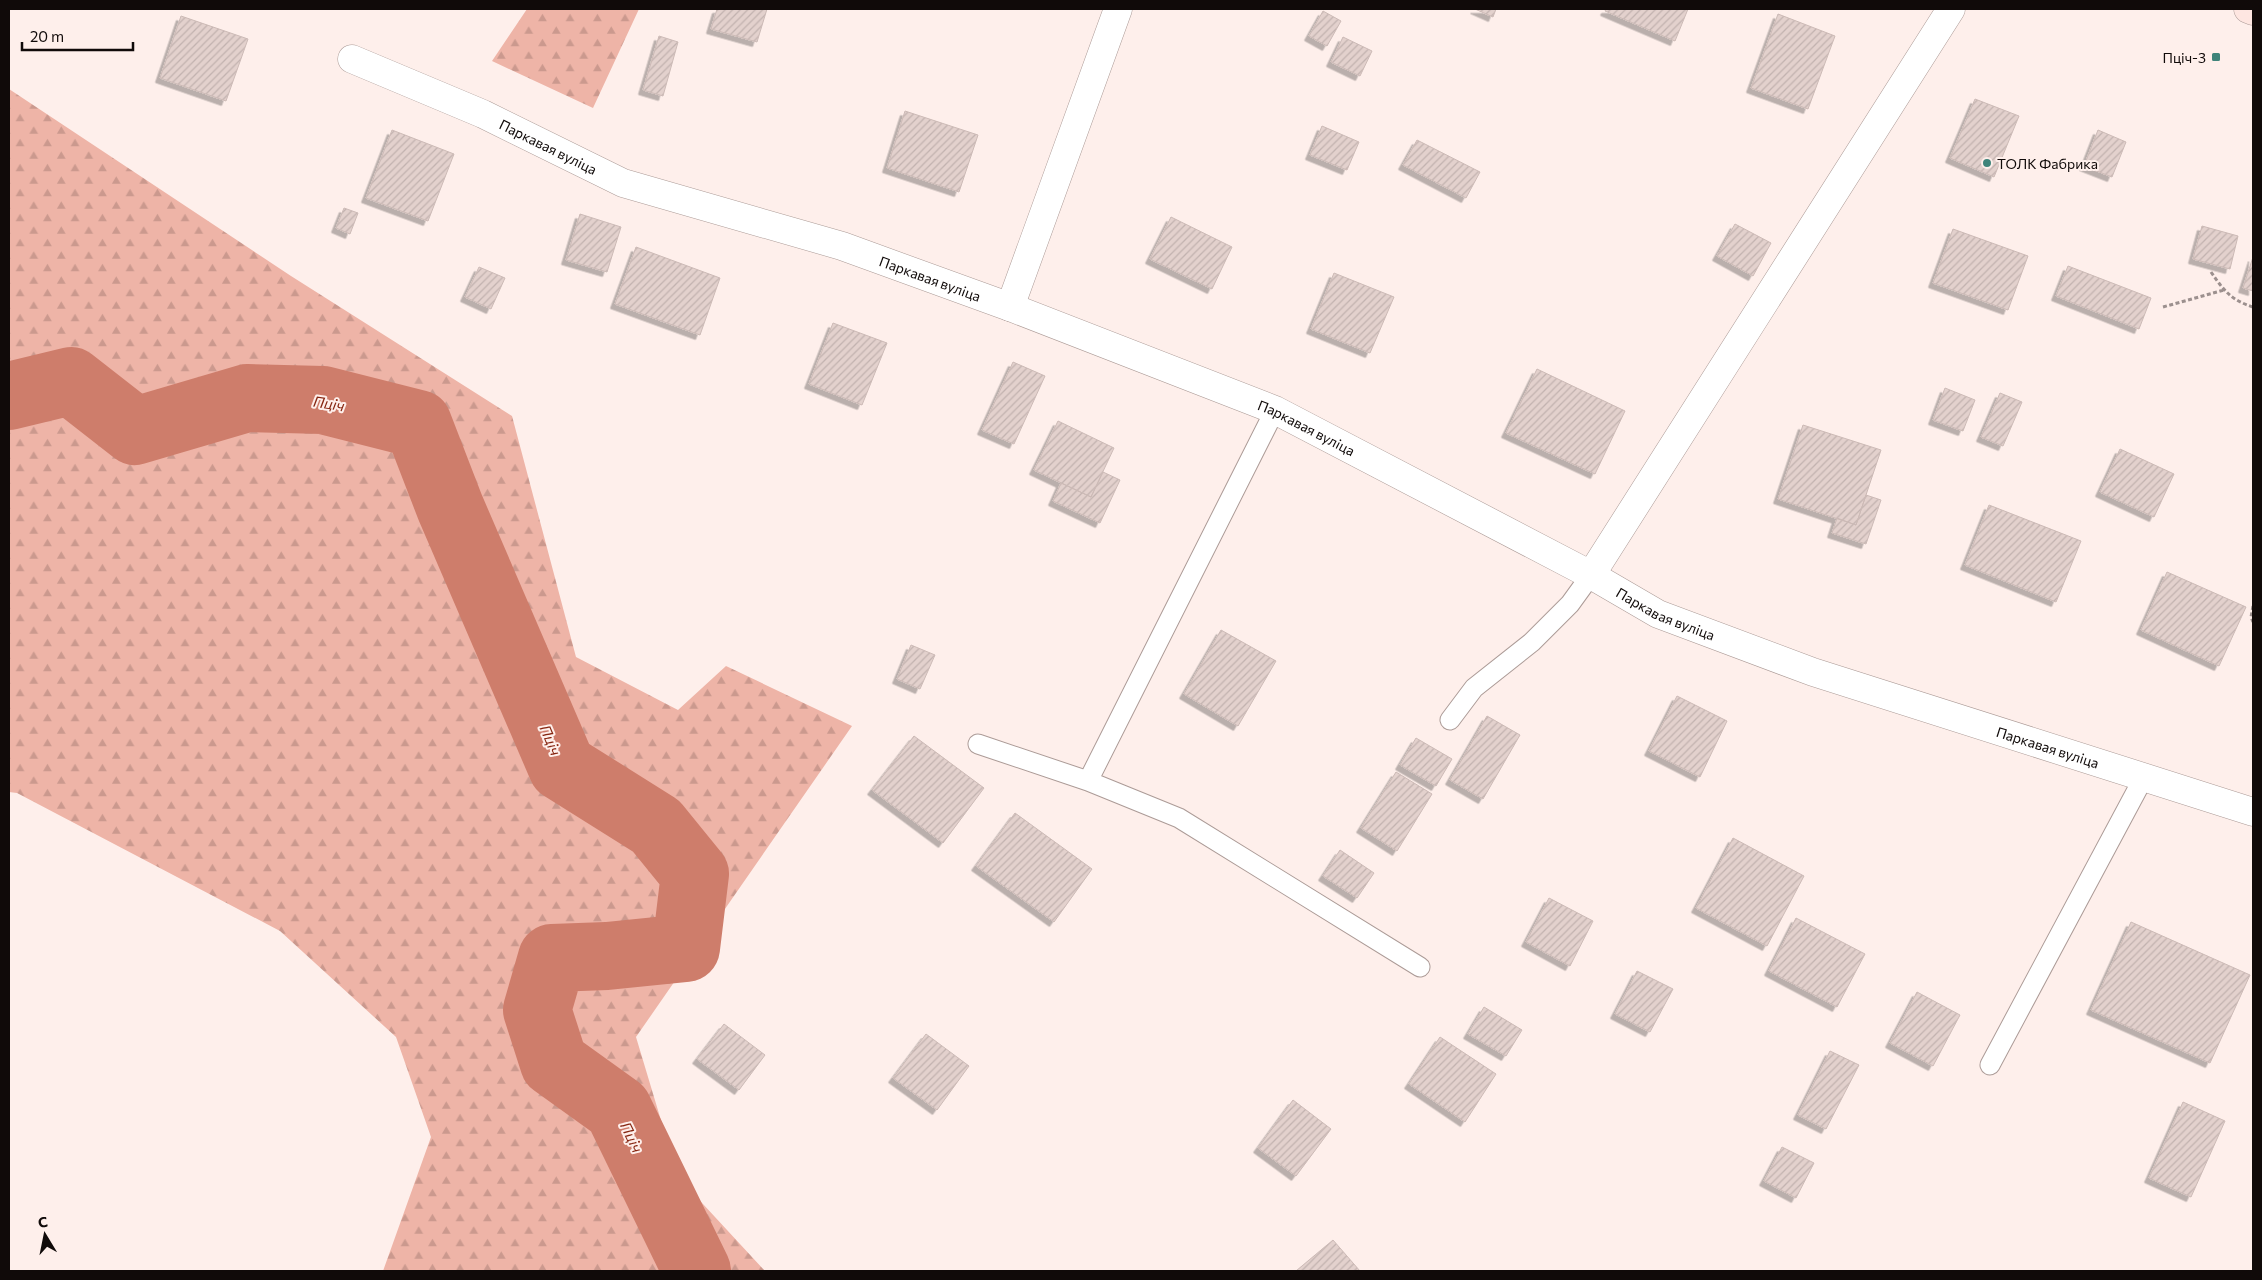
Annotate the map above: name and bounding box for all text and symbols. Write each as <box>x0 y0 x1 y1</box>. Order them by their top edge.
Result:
scale bar <box>22 20 134 52</box>
text: 20 m <box>30 27 64 45</box>
place label: Пціч-3 <box>2162 49 2206 66</box>
marker: Пціч-3 <box>2210 51 2222 63</box>
street label: Паркавая вуліца <box>497 115 600 177</box>
place label: ТОЛК Фабрика <box>1997 155 2098 172</box>
marker: ТОЛК Фабрика <box>1981 157 1993 169</box>
street label: Паркавая вуліца <box>877 252 983 304</box>
water label: Пціч <box>312 392 346 414</box>
street label: Паркавая вуліца <box>1256 396 1358 459</box>
street label: Паркавая вуліца <box>1614 583 1717 643</box>
water label: Пціч <box>537 722 565 758</box>
street label: Паркавая вуліца <box>1994 722 2101 771</box>
water label: Пціч <box>617 1119 647 1155</box>
north arrow <box>20 1210 70 1260</box>
text: С <box>36 1213 49 1231</box>

